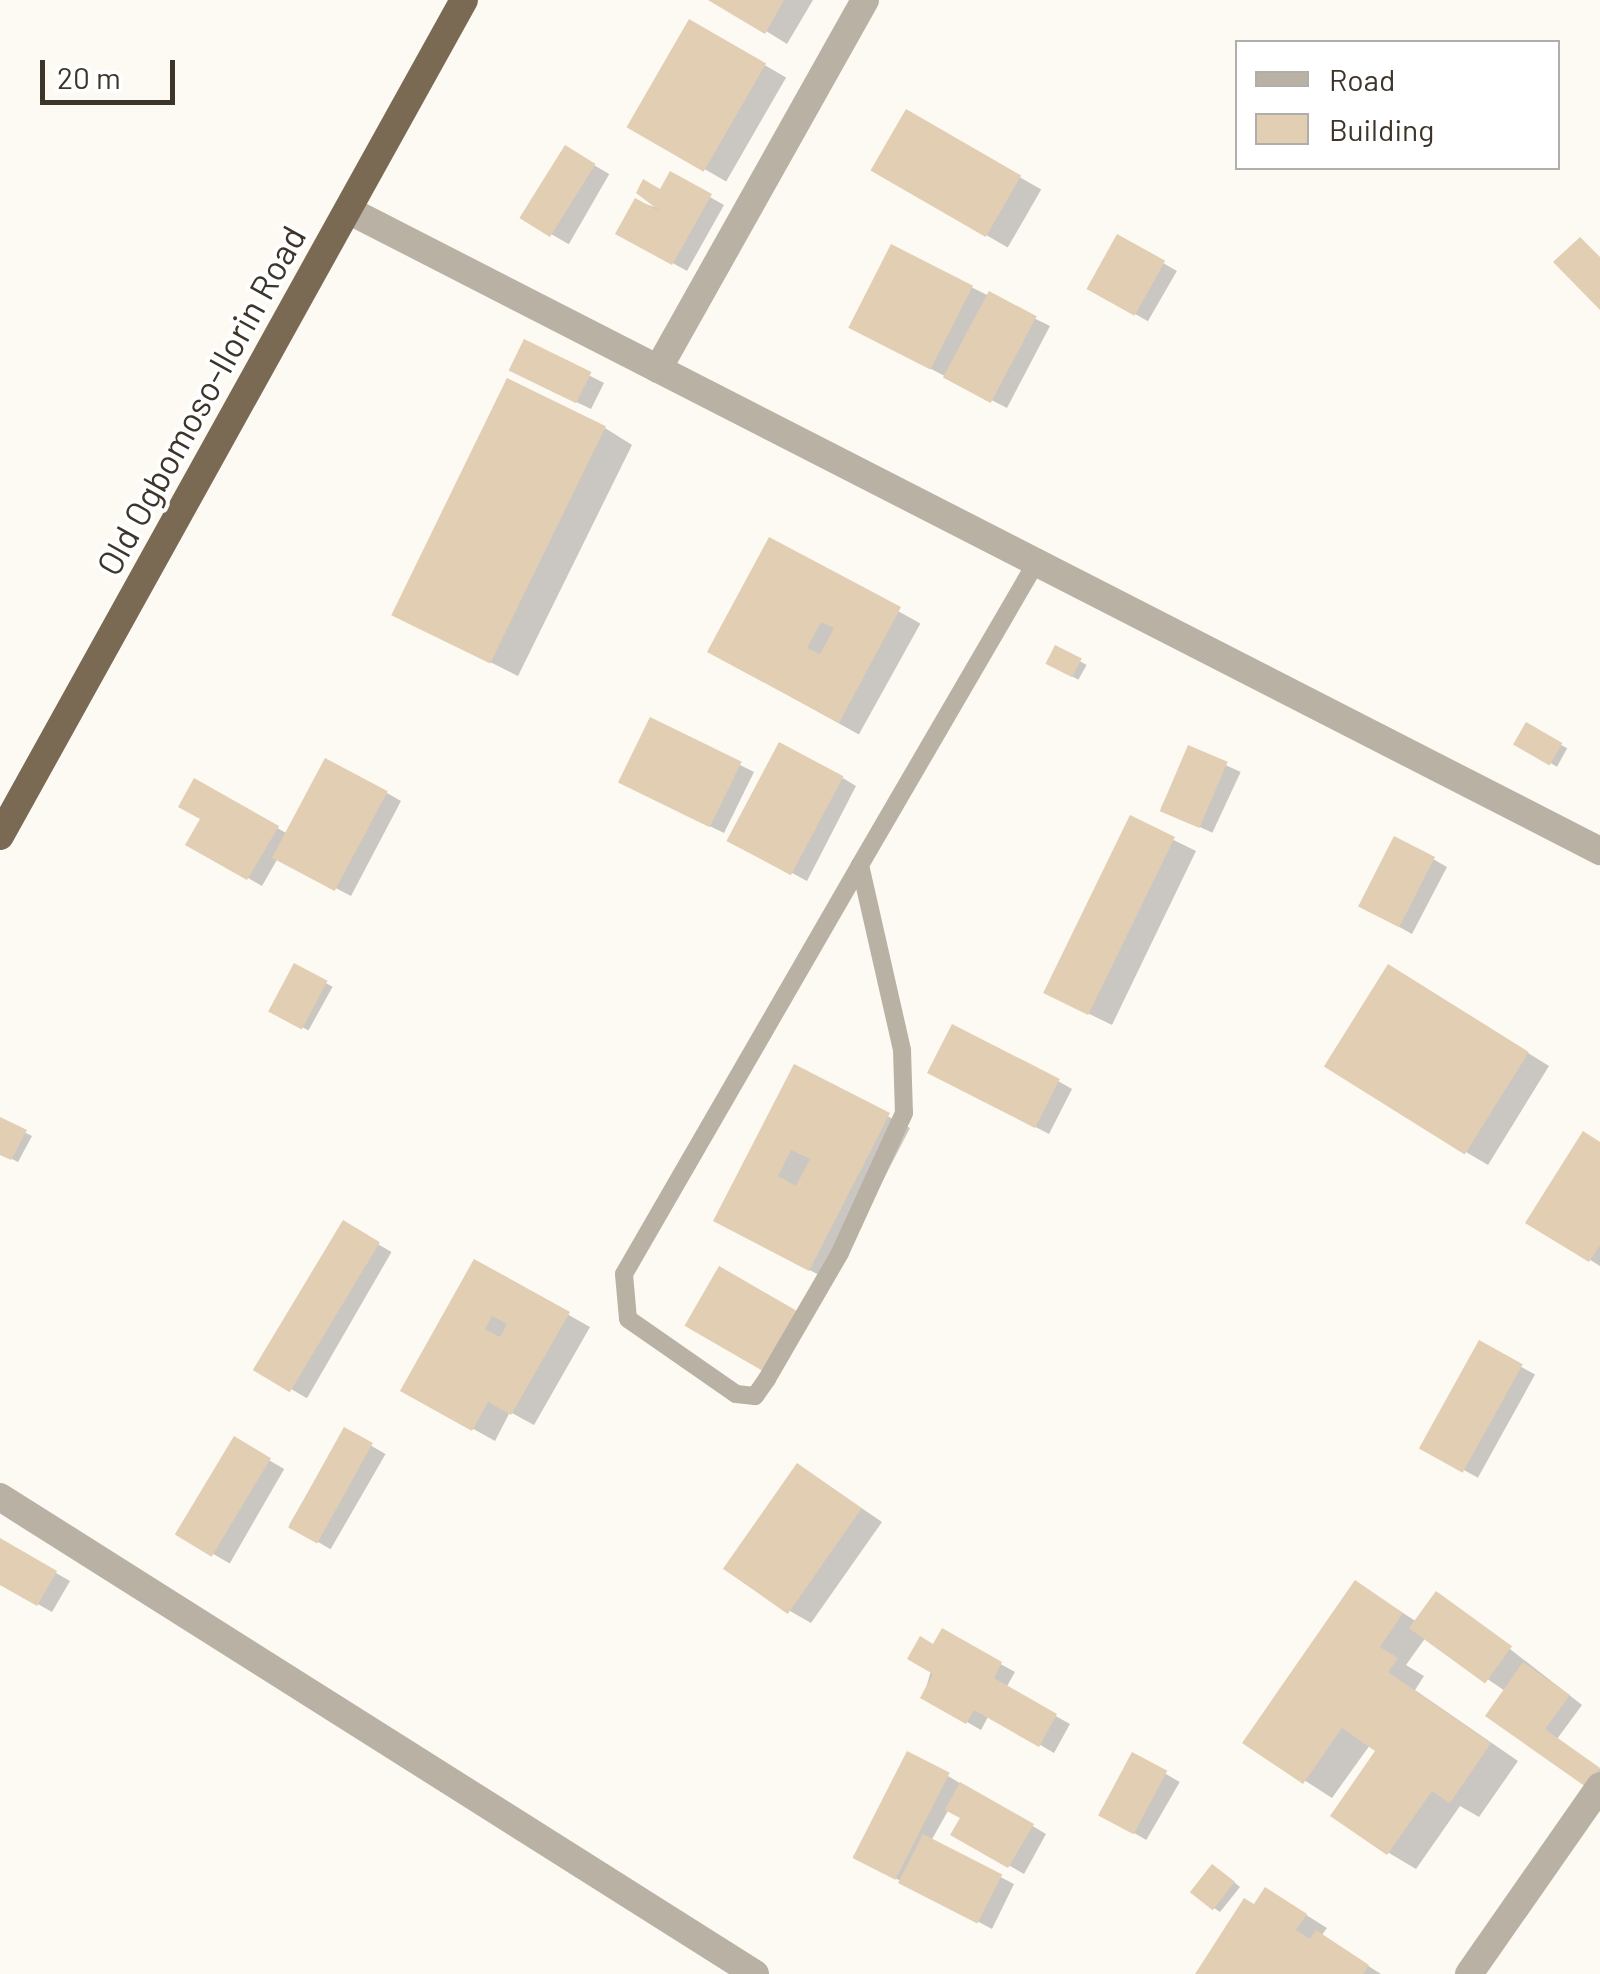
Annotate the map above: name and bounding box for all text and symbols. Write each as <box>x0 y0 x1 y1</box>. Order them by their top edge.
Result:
scale bar <box>45 40 180 102</box>
legend <box>1235 40 1560 170</box>
text: 20 m <box>57 59 121 95</box>
text: Road <box>1329 61 1395 97</box>
text: Building <box>1329 111 1434 147</box>
street label: Old Ogbomoso-Ilorin Road <box>86 218 314 582</box>

